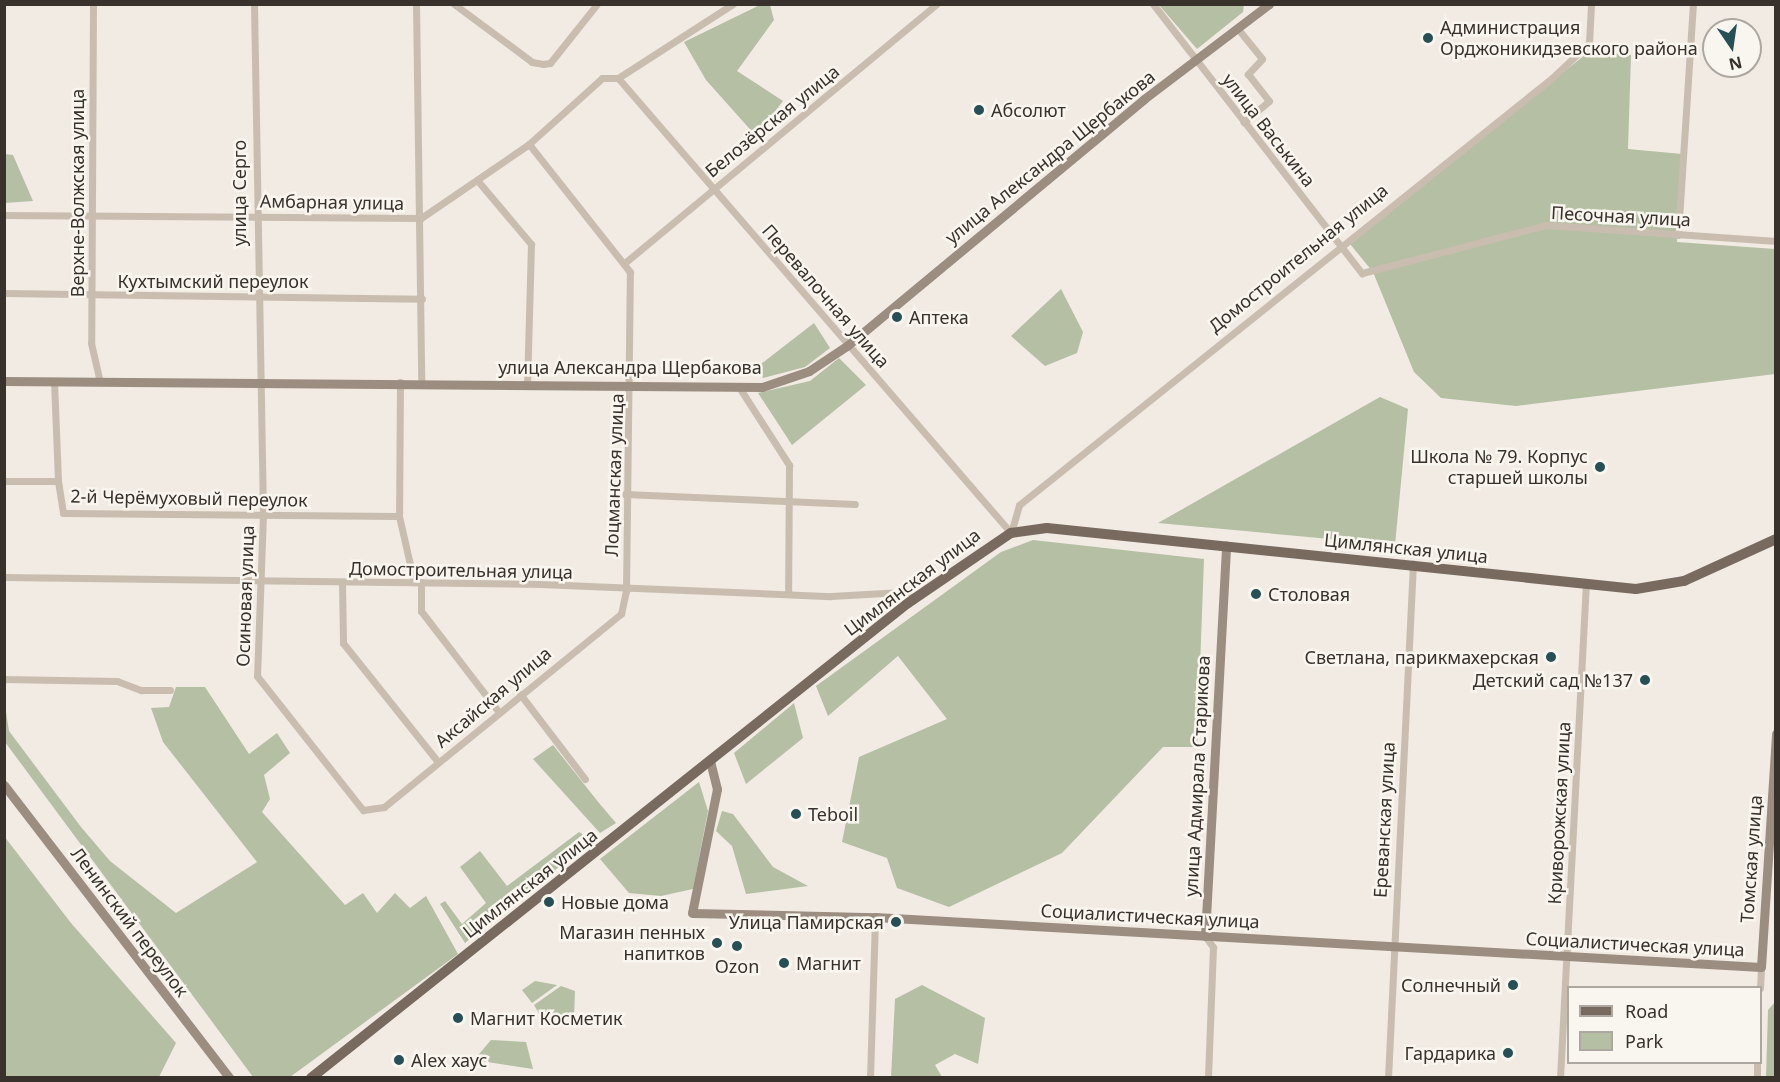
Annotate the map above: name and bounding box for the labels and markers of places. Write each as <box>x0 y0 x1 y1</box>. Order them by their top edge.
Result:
place label: Администрация Орджоникидзевского района <box>1440 17 1698 60</box>
marker: Администрация Орджоникидзевского района <box>1421 31 1435 45</box>
place label: Абсолют <box>991 99 1066 121</box>
marker: Абсолют <box>972 103 986 117</box>
place label: Аптека <box>909 306 969 328</box>
marker: Аптека <box>890 310 904 324</box>
place label: Школа № 79. Корпус старшей школы <box>1410 446 1588 488</box>
marker: Школа № 79. Корпус старшей школы <box>1593 460 1607 474</box>
place label: Столовая <box>1268 583 1350 605</box>
marker: Столовая <box>1249 587 1263 601</box>
place label: Светлана, парикмахерская <box>1304 646 1539 668</box>
marker: Светлана, парикмахерская <box>1544 650 1558 664</box>
place label: Детский сад №137 <box>1473 669 1633 691</box>
marker: Детский сад №137 <box>1638 673 1652 687</box>
place label: Teboil <box>808 803 858 825</box>
marker: Teboil <box>789 807 803 821</box>
place label: Новые дома <box>561 891 669 913</box>
marker: Новые дома <box>542 895 556 909</box>
place label: Улица Памирская <box>729 911 884 933</box>
marker: Улица Памирская <box>889 915 903 929</box>
place label: Магазин пенных напитков <box>559 922 705 964</box>
marker: Магазин пенных напитков <box>710 936 724 950</box>
marker: Ozon <box>730 939 744 953</box>
place label: Магнит <box>796 952 861 974</box>
place label: Ozon <box>715 955 759 977</box>
marker: Магнит <box>777 956 791 970</box>
place label: Солнечный <box>1401 974 1501 996</box>
marker: Солнечный <box>1506 978 1520 992</box>
place label: Магнит Косметик <box>470 1007 623 1029</box>
marker: Магнит Косметик <box>451 1011 465 1025</box>
place label: Гардарика <box>1405 1042 1496 1064</box>
marker: Гардарика <box>1501 1046 1515 1060</box>
place label: Alex хаус <box>411 1049 487 1071</box>
marker: Alex хаус <box>392 1053 406 1067</box>

